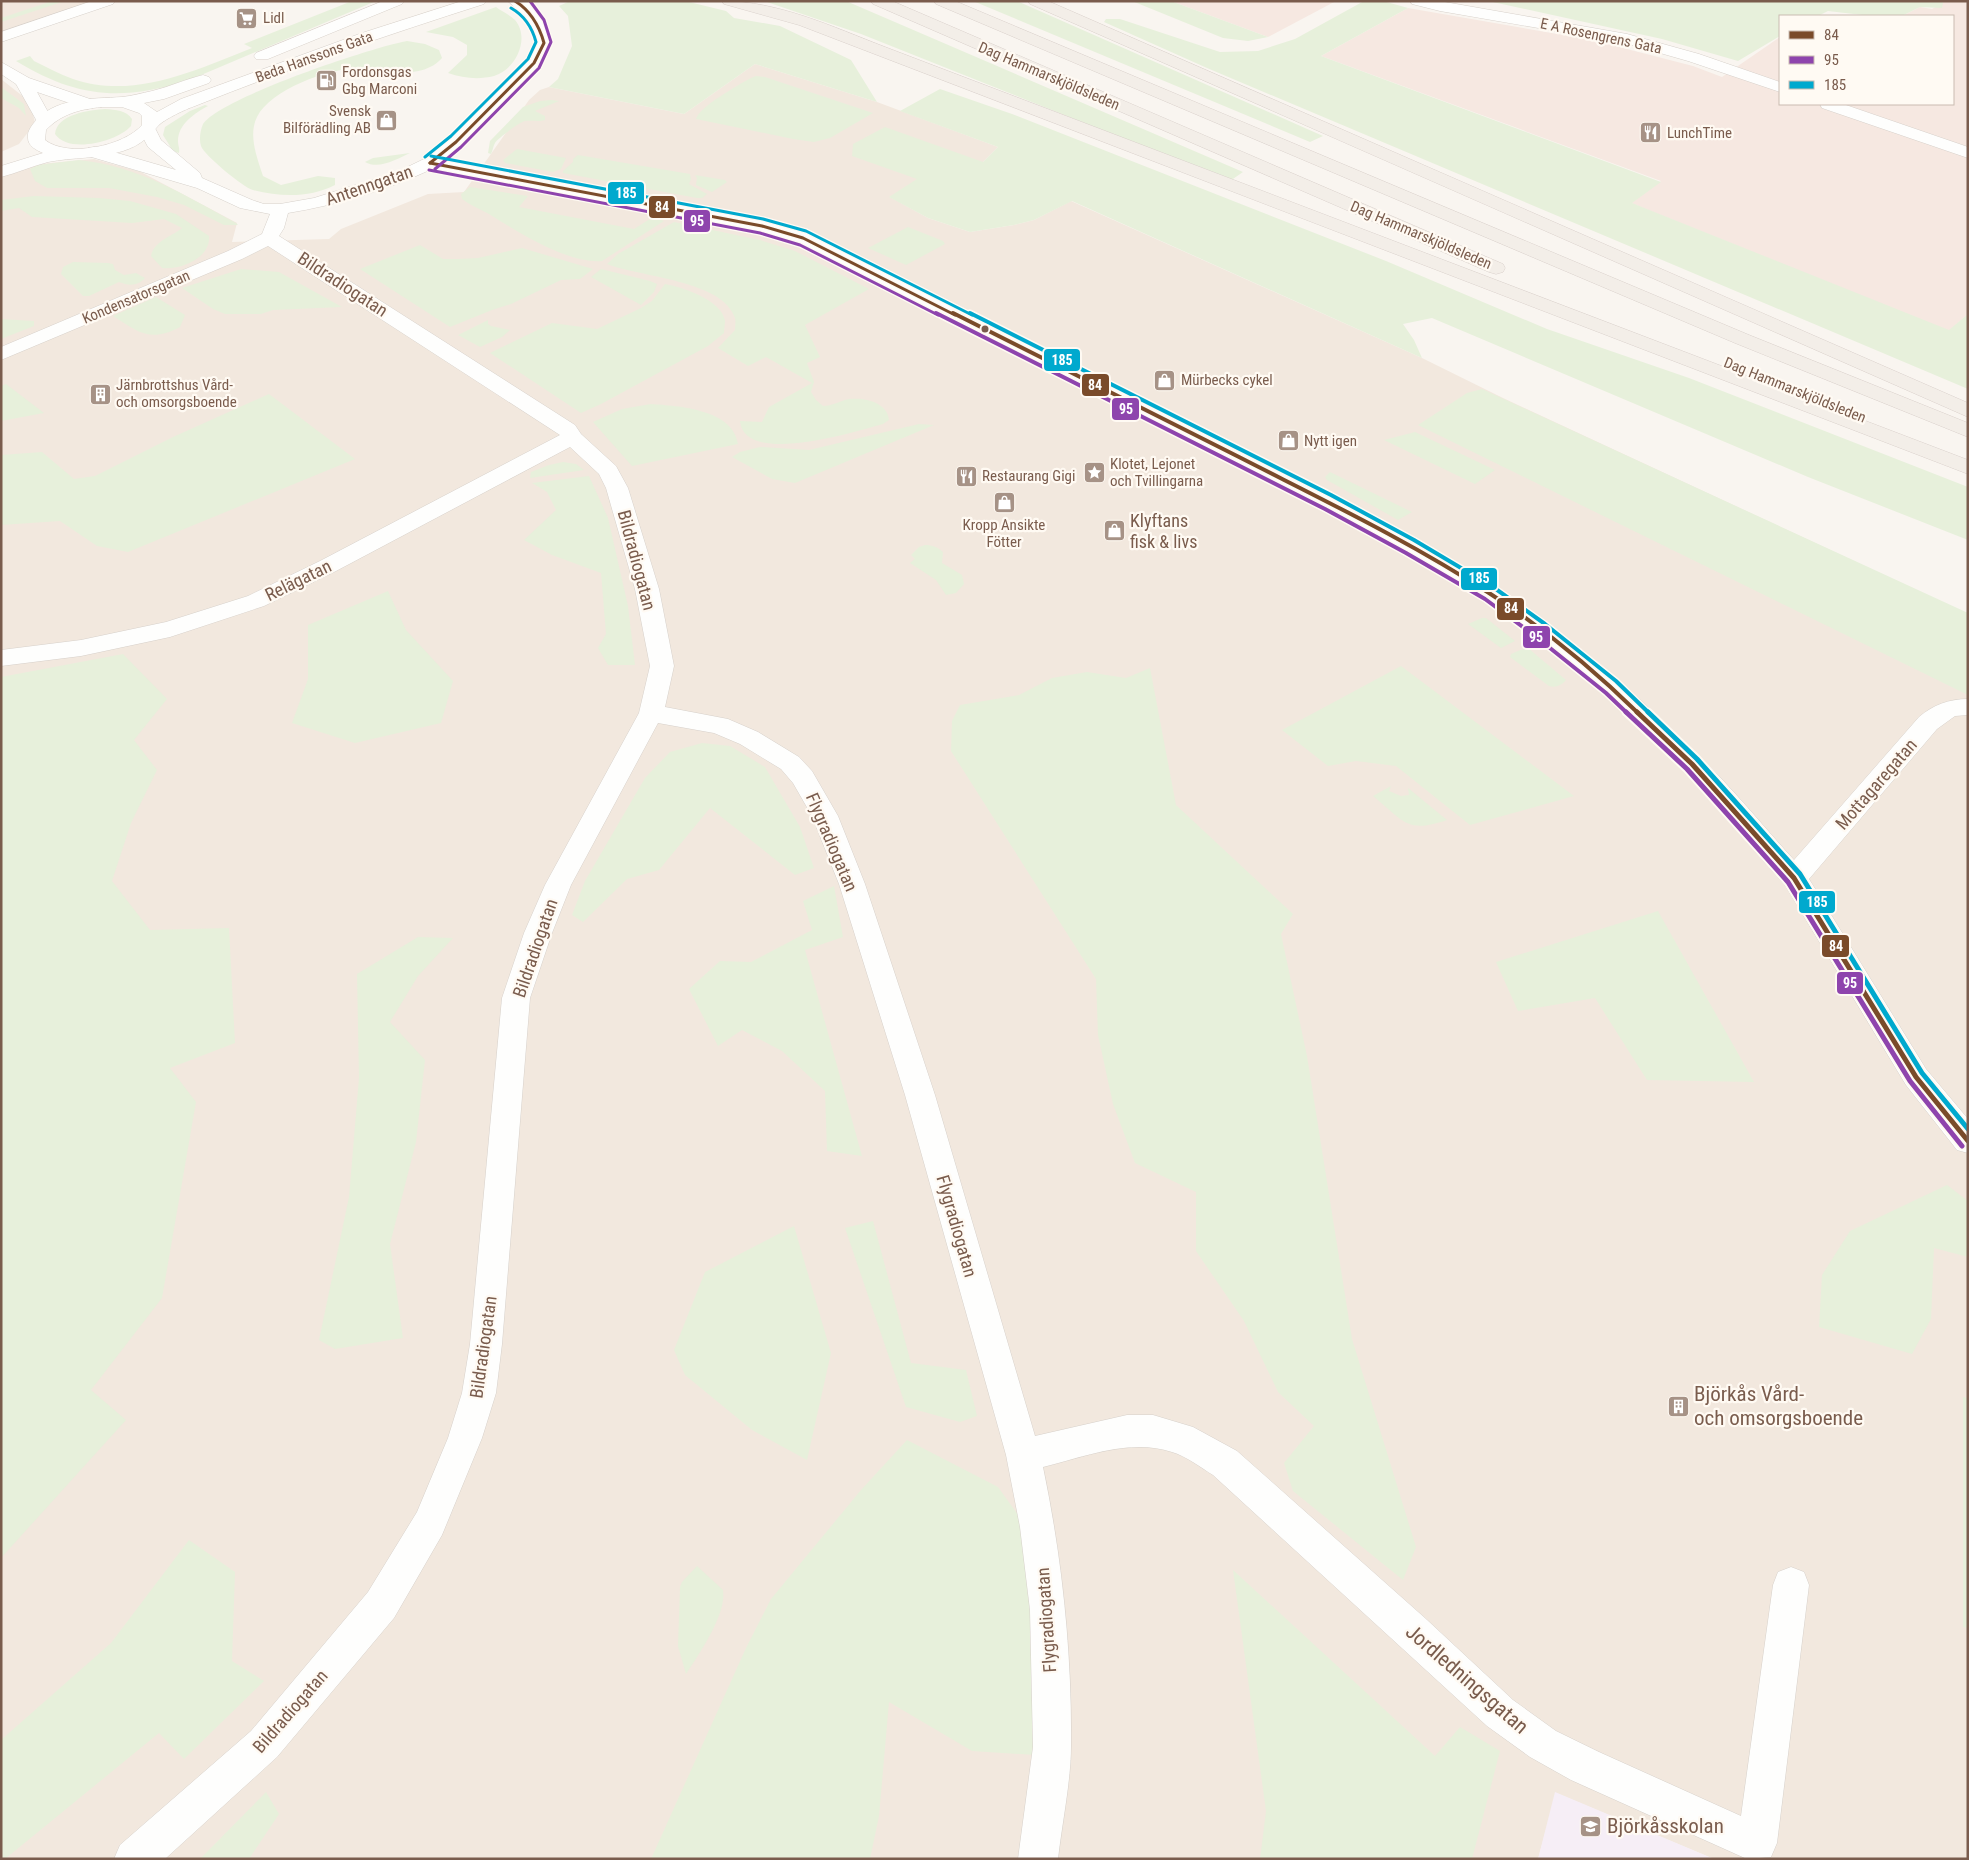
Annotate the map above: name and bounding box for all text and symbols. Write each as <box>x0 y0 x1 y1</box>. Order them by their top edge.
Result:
supermarket icon: Lidl <box>235 6 259 30</box>
place label: Lidl <box>263 9 284 27</box>
street label: E A Rosengrens Gata <box>1539 14 1663 58</box>
legend <box>1779 15 1954 105</box>
text: 84 <box>1824 26 1839 44</box>
street label: Beda Hanssons Gata <box>253 27 375 87</box>
street label: Dag Hammarskjöldsleden <box>976 38 1122 114</box>
text: 95 <box>1824 51 1839 69</box>
place label: Fordonsgas Gbg Marconi <box>342 63 417 98</box>
fuel station icon: Fordonsgas Gbg Marconi <box>314 69 338 93</box>
text: 185 <box>1824 76 1846 94</box>
place label: Svensk Bilförädling AB <box>283 102 371 137</box>
shop icon: Svensk Bilförädling AB <box>375 108 399 132</box>
restaurant icon: LunchTime <box>1639 121 1663 145</box>
place label: LunchTime <box>1667 124 1732 142</box>
street label: Antenngatan <box>323 160 415 210</box>
line badge: 185 <box>607 181 645 205</box>
text: 185 <box>615 185 637 201</box>
line badge: 84 <box>648 195 676 219</box>
street label: Dag Hammarskjöldsleden <box>1348 197 1494 273</box>
text: 84 <box>655 199 669 215</box>
line badge: 95 <box>683 209 711 233</box>
text: 95 <box>690 213 704 229</box>
street label: Bildradiogatan <box>294 247 392 321</box>
street label: Kondensatorsgatan <box>79 266 193 328</box>
unlabelled marker <box>980 324 990 334</box>
line badge: 185 <box>1043 348 1081 372</box>
text: 185 <box>1051 352 1073 368</box>
street label: Dag Hammarskjöldsleden <box>1721 353 1869 427</box>
shop icon: Mürbecks cykel <box>1153 368 1177 392</box>
place label: Mürbecks cykel <box>1181 371 1273 389</box>
line badge: 84 <box>1081 373 1110 397</box>
place label: Järnbrottshus Vård- och omsorgsboende <box>116 376 237 411</box>
text: 84 <box>1088 377 1102 393</box>
building icon: Järnbrottshus Vård- och omsorgsboende <box>88 382 112 406</box>
line badge: 95 <box>1111 397 1140 421</box>
text: 95 <box>1119 401 1133 417</box>
shop icon: Nytt igen <box>1276 429 1300 453</box>
place label: Nytt igen <box>1304 432 1357 450</box>
place label: Klotet, Lejonet och Tvillingarna <box>1110 455 1203 490</box>
place icon: Klotet, Lejonet och Tvillingarna <box>1082 461 1106 485</box>
restaurant icon: Restaurang Gigi <box>954 464 978 488</box>
place label: Restaurang Gigi <box>982 467 1075 485</box>
shop icon: Kropp Ansikte Fötter <box>992 490 1016 514</box>
street label: Bildradiogatan <box>614 508 660 612</box>
place label: Klyftans fisk & livs <box>1130 510 1197 552</box>
place label: Kropp Ansikte Fötter <box>963 516 1045 551</box>
shop icon: Klyftans fisk & livs <box>1102 518 1126 542</box>
street label: Relägatan <box>262 555 334 605</box>
line badge: 185 <box>1460 567 1498 591</box>
text: 185 <box>1468 570 1490 586</box>
line badge: 84 <box>1496 597 1525 621</box>
text: 84 <box>1504 600 1518 616</box>
line badge: 95 <box>1522 625 1551 649</box>
text: 95 <box>1529 629 1543 645</box>
street label: Mottagaregatan <box>1831 734 1921 834</box>
street label: Flygradiogatan <box>802 790 862 894</box>
line badge: 185 <box>1798 890 1836 914</box>
text: 185 <box>1806 894 1828 910</box>
street label: Bildradiogatan <box>508 896 562 1000</box>
line badge: 84 <box>1821 934 1850 958</box>
text: 84 <box>1829 938 1843 954</box>
line badge: 95 <box>1836 971 1864 995</box>
text: 95 <box>1843 975 1857 991</box>
street label: Flygradiogatan <box>932 1173 982 1279</box>
street label: Bildradiogatan <box>465 1295 501 1399</box>
place label: Björkås Vård- och omsorgsboende <box>1694 1382 1863 1430</box>
building icon: Björkås Vård- och omsorgsboende <box>1666 1394 1690 1418</box>
street label: Flygradiogatan <box>1032 1567 1060 1673</box>
street label: Jordledningsgatan <box>1401 1619 1533 1739</box>
street label: Bildradiogatan <box>248 1665 332 1757</box>
school or university icon: Björkåsskolan <box>1579 1814 1603 1838</box>
place label: Björkåsskolan <box>1607 1814 1724 1838</box>

